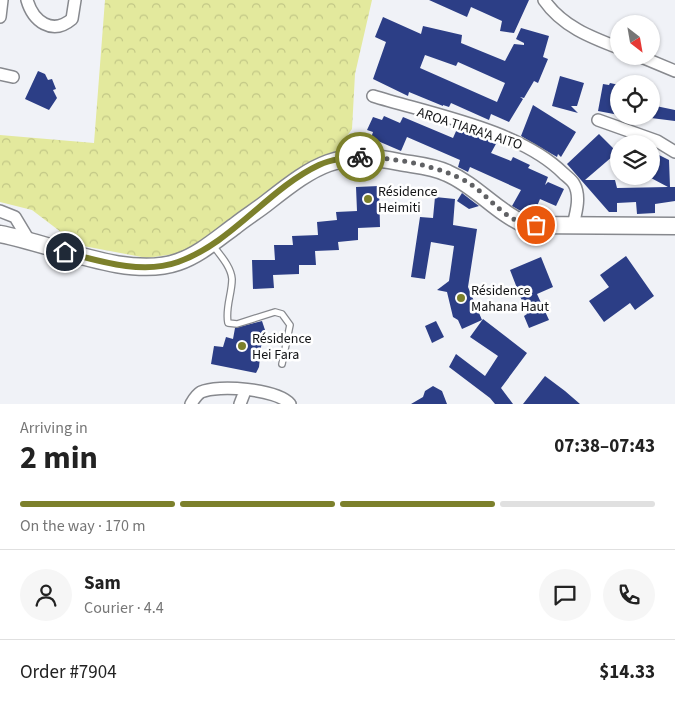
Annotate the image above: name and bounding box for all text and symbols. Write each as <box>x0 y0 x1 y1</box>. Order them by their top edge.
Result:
north arrow <box>610 15 660 65</box>
map controls <box>610 15 660 185</box>
button: locate <box>610 75 660 125</box>
street label: AROA TIARA'A AITO <box>415 103 525 155</box>
courier <box>335 132 385 182</box>
button: layers <box>610 135 660 185</box>
icon: bike <box>346 143 374 171</box>
place label: Résidence Heimiti <box>378 182 438 218</box>
marker: Résidence Heimiti <box>362 193 374 205</box>
pin <box>515 204 557 246</box>
icon: bag <box>522 211 550 239</box>
pin <box>44 231 86 273</box>
icon: home <box>51 238 79 266</box>
place label: Résidence Mahana Haut <box>471 281 549 317</box>
marker: Résidence Mahana Haut <box>455 292 467 304</box>
place label: Résidence Hei Fara <box>252 329 312 365</box>
marker: Résidence Hei Fara <box>236 340 248 352</box>
text: Arriving in <box>20 417 88 439</box>
text: 07:38–07:43 <box>554 433 655 460</box>
text: 2 min <box>20 435 98 481</box>
text: On the way · 170 m <box>20 515 145 537</box>
button: person <box>20 569 72 621</box>
button: chat <box>539 569 591 621</box>
button: phone <box>603 569 655 621</box>
text: Sam <box>84 570 121 597</box>
text: Courier · 4.4 <box>84 597 164 619</box>
text: Order #7904 <box>20 659 117 686</box>
text: $14.33 <box>599 659 655 686</box>

